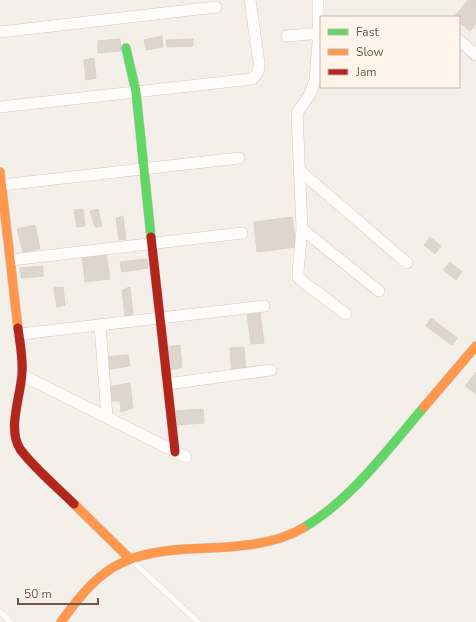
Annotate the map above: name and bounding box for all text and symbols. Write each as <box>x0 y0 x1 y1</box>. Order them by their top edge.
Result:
legend <box>320 16 460 88</box>
text: Fast <box>356 24 379 40</box>
text: Slow <box>356 44 384 60</box>
text: Jam <box>355 64 377 80</box>
scale bar <box>18 580 98 606</box>
text: 50 m <box>24 586 52 602</box>

